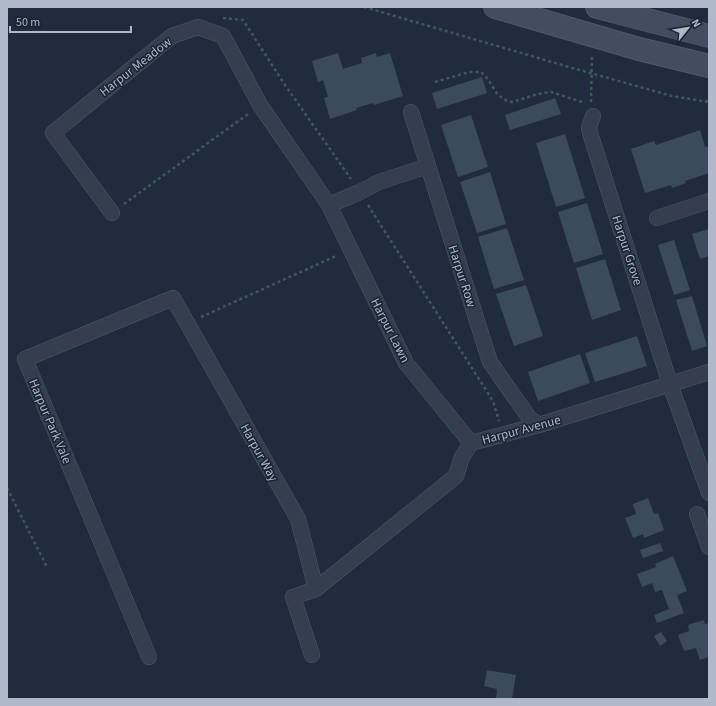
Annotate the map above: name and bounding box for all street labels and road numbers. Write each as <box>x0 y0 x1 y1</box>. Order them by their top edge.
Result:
street label: Harpur Meadow <box>96 33 176 101</box>
street label: Harpur Grove <box>607 213 647 288</box>
street label: Harpur Row <box>444 243 481 310</box>
street label: Harpur Lawn <box>366 295 414 366</box>
street label: Harpur Park Vale <box>24 376 76 467</box>
street label: Harpur Avenue <box>480 411 563 449</box>
street label: Harpur Way <box>236 420 282 485</box>

